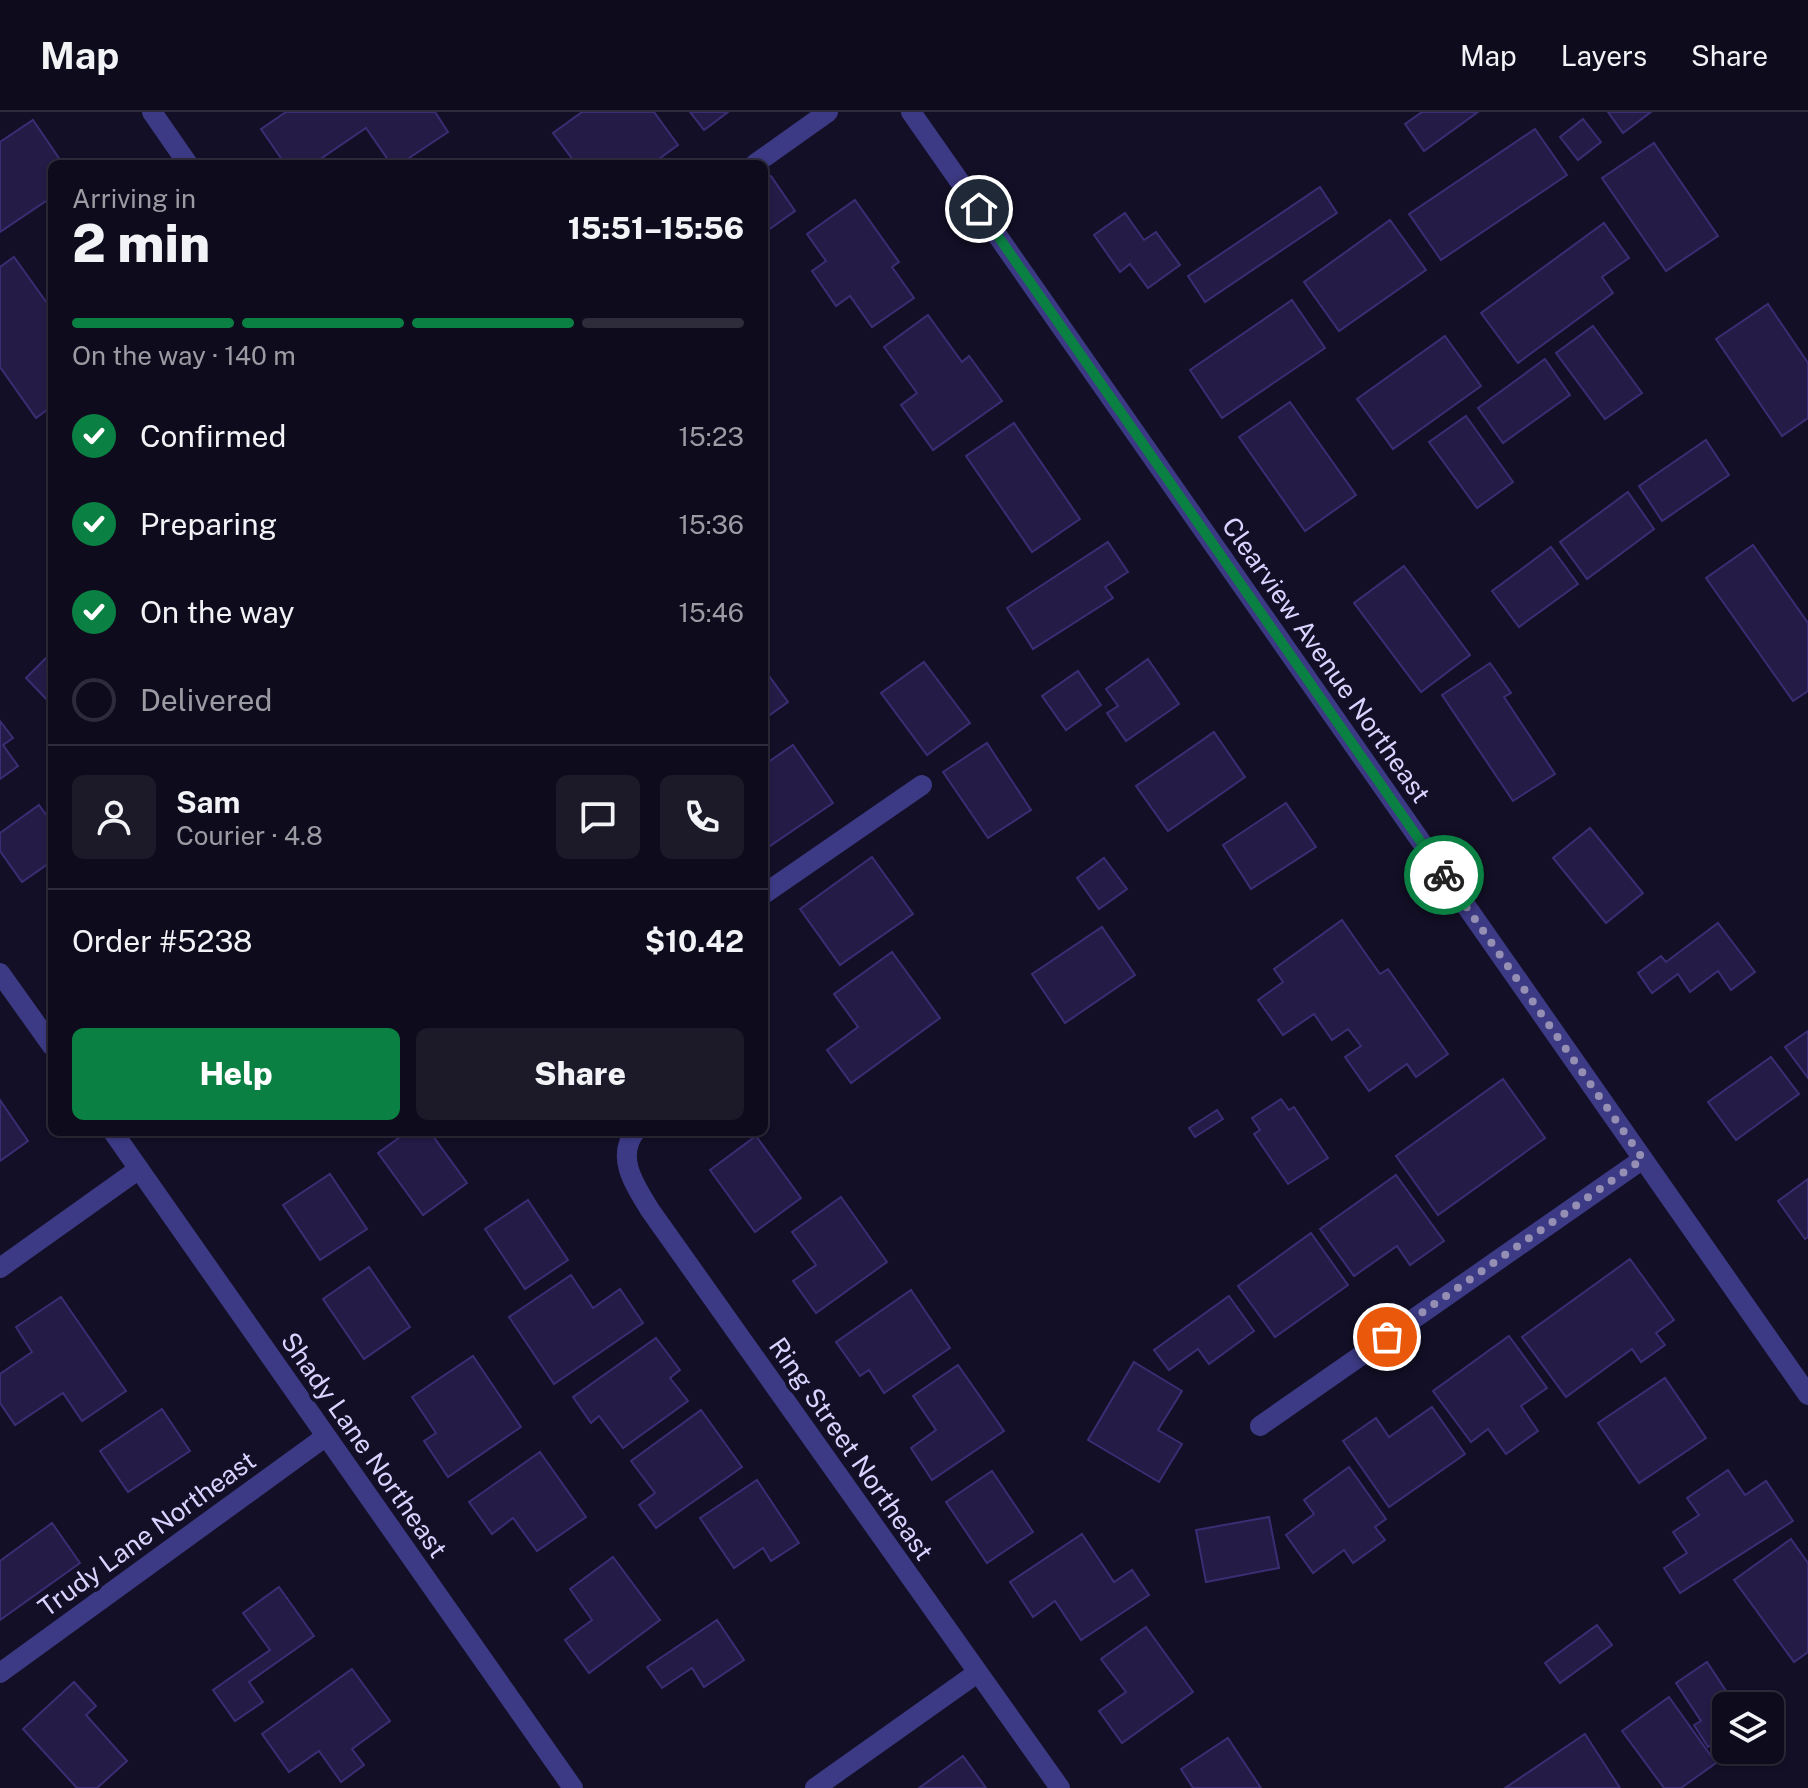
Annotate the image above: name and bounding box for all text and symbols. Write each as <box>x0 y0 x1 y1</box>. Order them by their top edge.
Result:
text: Map <box>40 33 119 78</box>
text: Map <box>1460 39 1517 72</box>
text: Layers <box>1561 39 1647 72</box>
text: Share <box>1691 39 1768 72</box>
pin <box>945 175 1013 243</box>
text: Arriving in <box>72 183 196 214</box>
icon: home <box>957 187 1001 231</box>
text: 15:51–15:56 <box>568 210 744 246</box>
text: 2 min <box>72 213 210 274</box>
text: On the way · 140 m <box>72 340 296 371</box>
icon: check <box>72 414 116 458</box>
text: Confirmed <box>140 418 286 454</box>
text: 15:23 <box>679 421 744 452</box>
icon: check <box>72 502 116 546</box>
text: Preparing <box>140 506 277 542</box>
text: 15:36 <box>679 509 744 540</box>
street label: Clearview Avenue Northeast <box>1216 511 1437 808</box>
icon: check <box>72 590 116 634</box>
text: On the way <box>140 594 294 630</box>
text: 15:46 <box>679 597 744 628</box>
text: Delivered <box>140 682 272 718</box>
button: person <box>72 775 156 859</box>
button: chat <box>556 775 640 859</box>
button: phone <box>660 775 744 859</box>
text: Sam <box>176 784 240 820</box>
text: Courier · 4.8 <box>176 820 323 851</box>
courier <box>1404 835 1484 915</box>
icon: bike <box>1422 853 1466 897</box>
text: Order #5238 <box>72 923 253 959</box>
text: $10.42 <box>645 923 744 959</box>
button: Help <box>72 1028 400 1120</box>
button: Share <box>416 1028 744 1120</box>
pin <box>1353 1303 1421 1371</box>
icon: bag <box>1365 1315 1409 1359</box>
street label: Shady Lane Northeast <box>275 1326 454 1563</box>
street label: Ring Street Northeast <box>763 1331 940 1566</box>
street label: Trudy Lane Northeast <box>32 1444 261 1623</box>
map controls <box>1712 1692 1784 1764</box>
button: layers <box>1712 1692 1784 1764</box>

